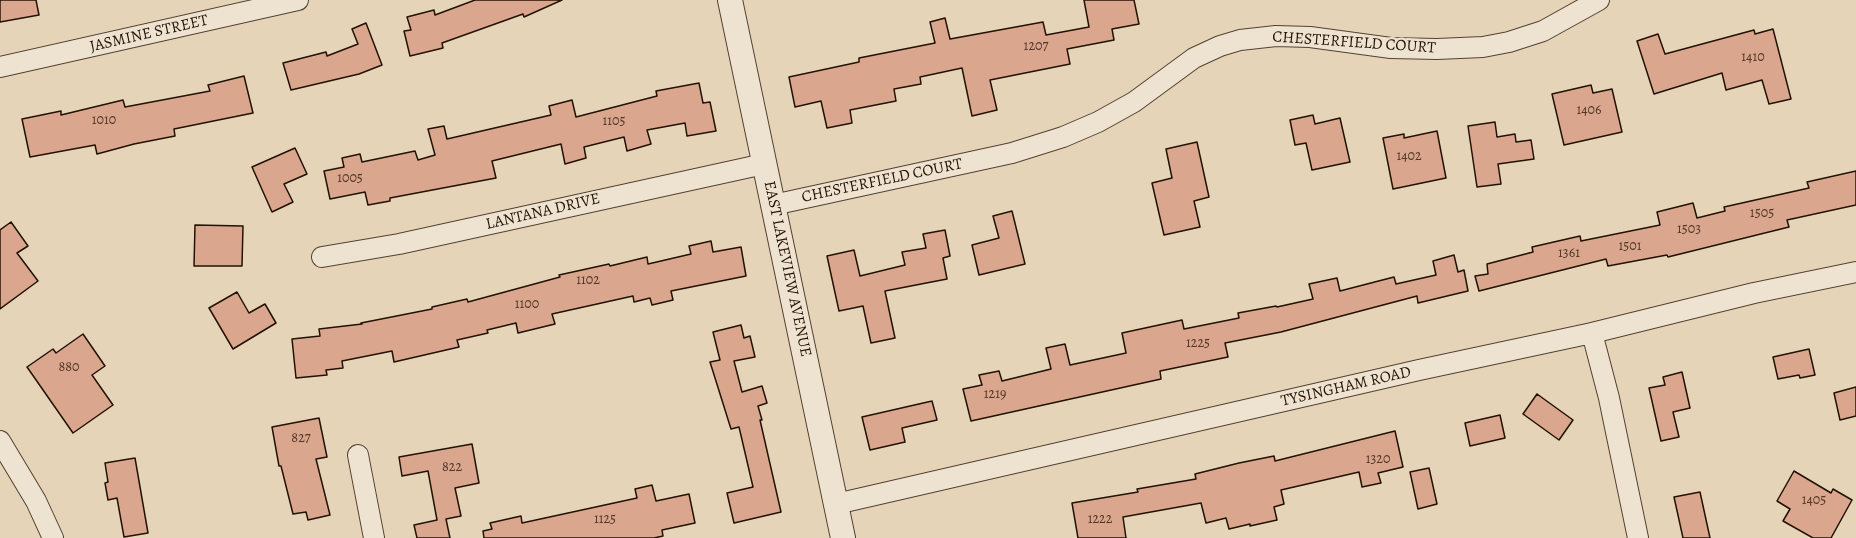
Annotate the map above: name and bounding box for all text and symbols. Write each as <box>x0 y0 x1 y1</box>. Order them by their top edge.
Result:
street label: JASMINE STREET <box>88 11 210 57</box>
street label: CHESTERFIELD COURT <box>1272 28 1436 58</box>
house number: 1207 <box>1024 39 1048 55</box>
house number: 1410 <box>1741 50 1765 66</box>
house number: 1406 <box>1576 103 1602 119</box>
house number: 1010 <box>92 113 116 129</box>
house number: 1105 <box>602 114 626 130</box>
house number: 1402 <box>1396 149 1422 165</box>
street label: CHESTERFIELD COURT <box>800 155 964 207</box>
house number: 1005 <box>337 171 363 187</box>
street label: EAST LAKEVIEW AVENUE <box>759 179 815 359</box>
street label: LANTANA DRIVE <box>484 190 602 234</box>
house number: 1505 <box>1750 206 1774 222</box>
house number: 1503 <box>1677 222 1701 238</box>
house number: 1501 <box>1618 239 1642 255</box>
house number: 1361 <box>1558 246 1580 262</box>
house number: 1102 <box>576 273 600 289</box>
house number: 1100 <box>515 297 539 313</box>
house number: 1225 <box>1186 336 1210 352</box>
house number: 880 <box>58 360 80 376</box>
street label: TYSINGHAM ROAD <box>1279 363 1413 411</box>
house number: 1219 <box>984 387 1006 403</box>
house number: 827 <box>291 431 311 447</box>
house number: 1320 <box>1366 452 1390 468</box>
house number: 822 <box>442 460 462 476</box>
house number: 1405 <box>1802 493 1826 509</box>
house number: 1125 <box>594 512 616 528</box>
house number: 1222 <box>1088 512 1112 528</box>

